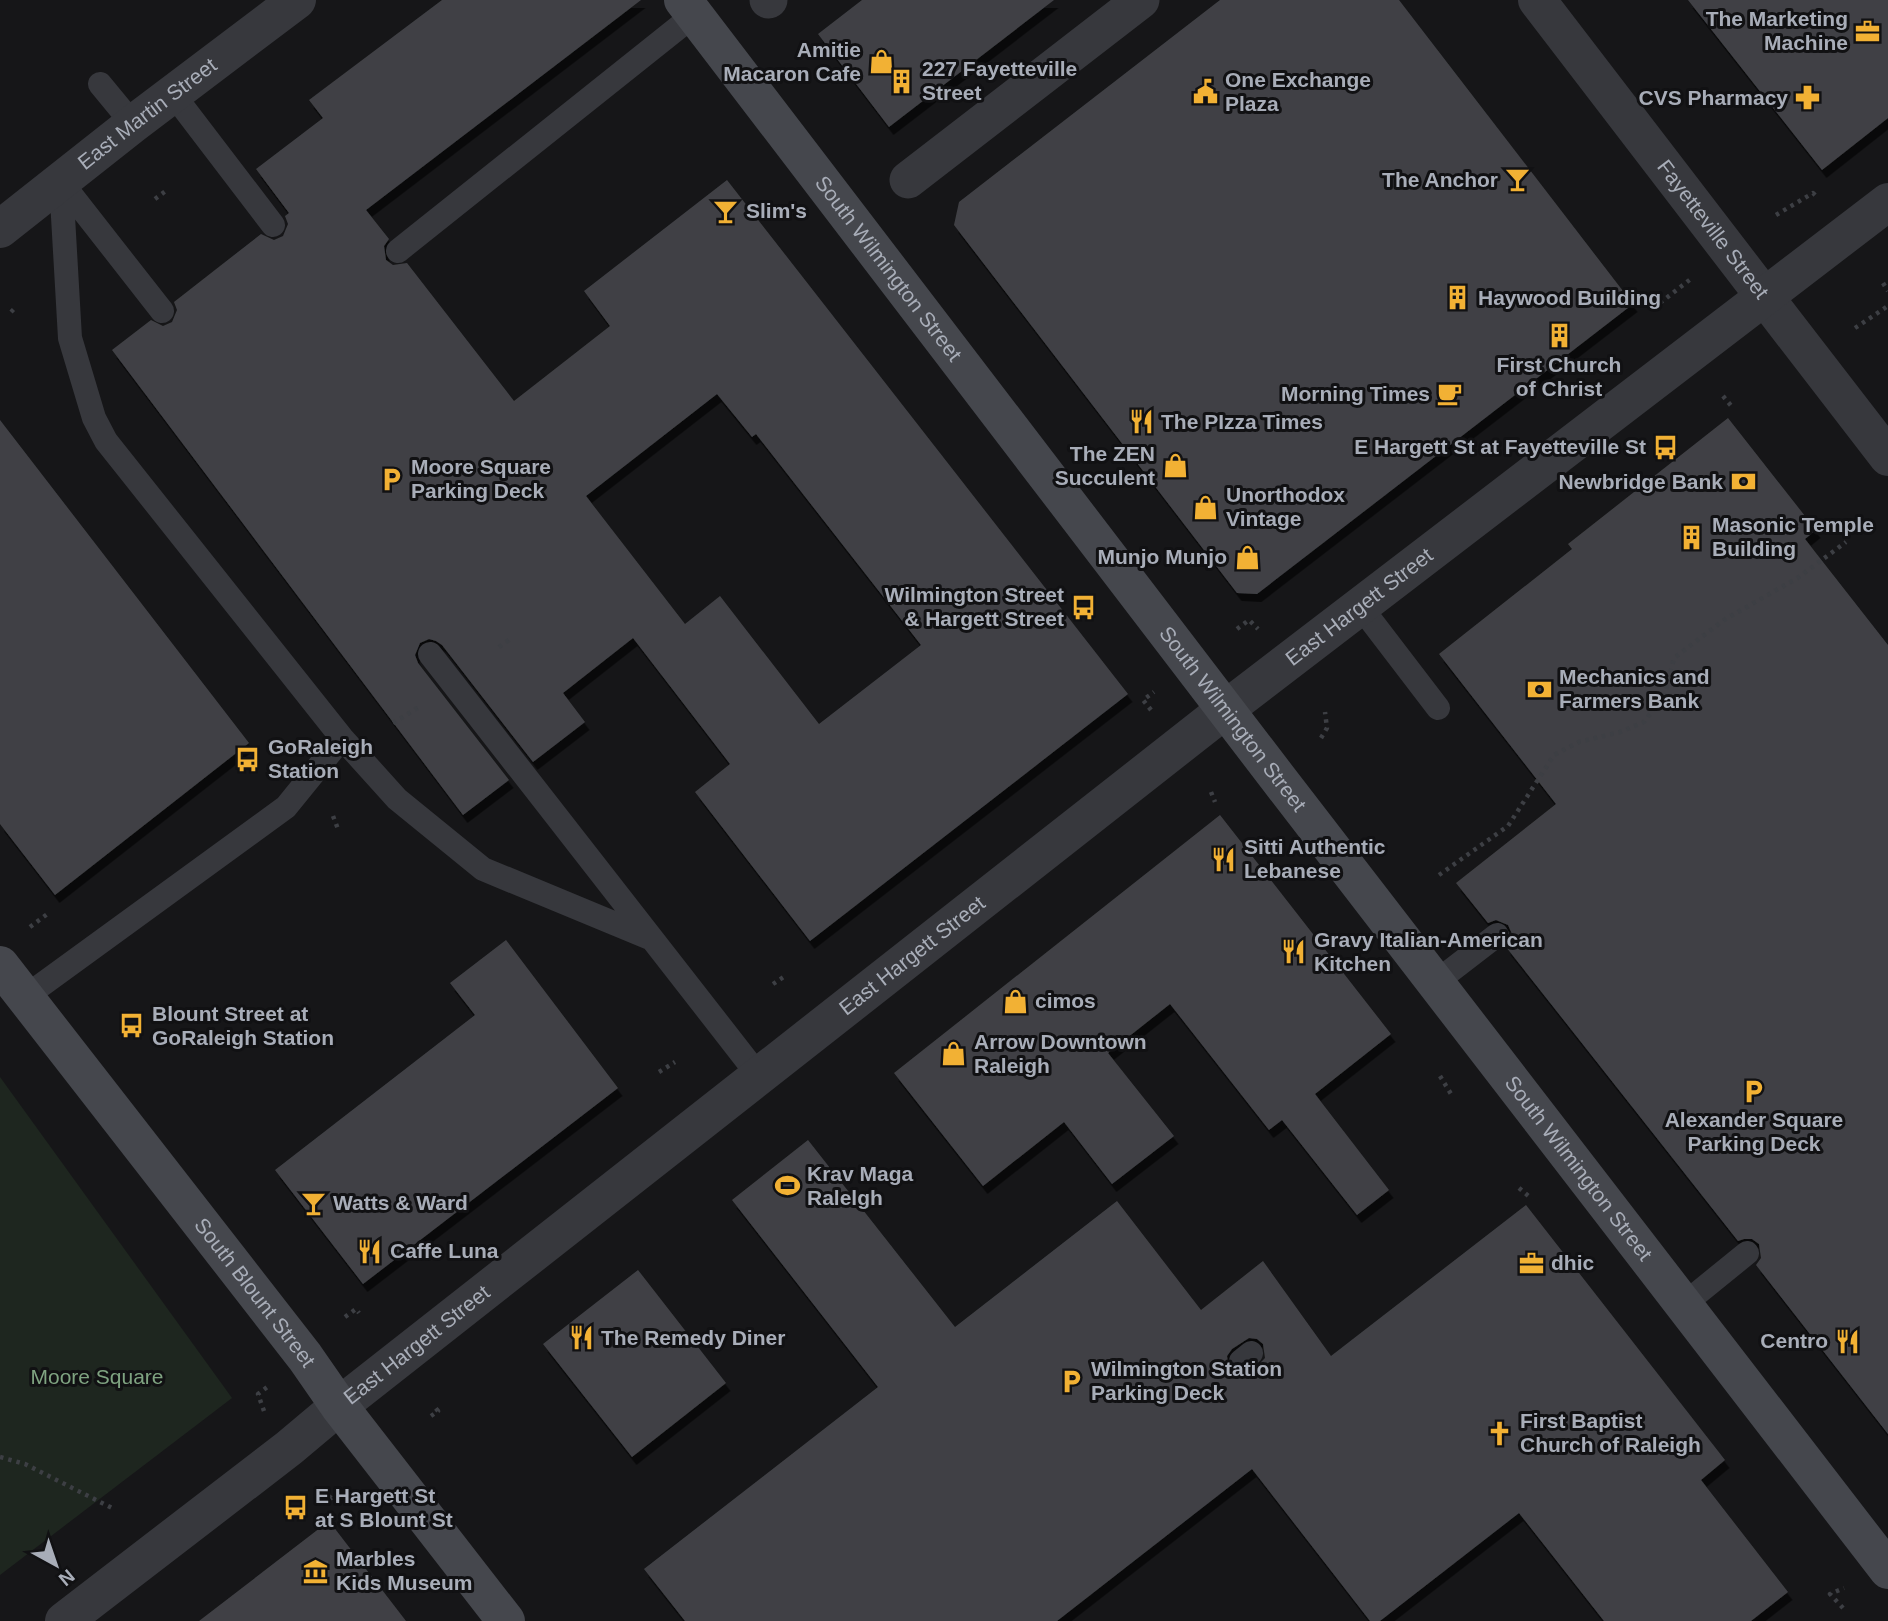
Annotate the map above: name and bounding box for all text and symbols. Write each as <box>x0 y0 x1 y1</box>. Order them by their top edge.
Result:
place label: The Marketing Machine <box>1706 7 1848 54</box>
office icon: The Marketing Machine <box>1854 17 1882 45</box>
place label: Amitie Macaron Cafe <box>723 38 861 85</box>
shop icon: Amitie Macaron Cafe <box>867 48 895 76</box>
street label: East Martin Street <box>73 53 221 174</box>
place label: 227 Fayetteville Street <box>922 57 1077 104</box>
building icon: 227 Fayetteville Street <box>888 67 916 95</box>
place label: One Exchange Plaza <box>1225 68 1371 115</box>
public building icon: One Exchange Plaza <box>1191 78 1219 106</box>
pharmacy icon: CVS Pharmacy <box>1794 84 1822 112</box>
place label: CVS Pharmacy <box>1639 86 1788 109</box>
street label: Fayetteville Street <box>1653 155 1774 303</box>
bar icon: The Anchor <box>1504 166 1532 194</box>
place label: The Anchor <box>1382 168 1498 191</box>
street label: South Wilmington Street <box>811 171 967 365</box>
bar icon: Slim's <box>712 197 740 225</box>
place label: Slim's <box>746 199 807 222</box>
building icon: Haywood Building <box>1444 284 1472 312</box>
place label: Haywood Building <box>1478 286 1661 309</box>
building icon: First Church of Christ <box>1545 322 1573 350</box>
place label: First Church of Christ <box>1497 353 1621 400</box>
cafe icon: Morning Times <box>1436 380 1464 408</box>
place label: Morning Times <box>1281 382 1430 405</box>
restaurant icon: The PIzza Times <box>1127 408 1155 436</box>
place label: The PIzza Times <box>1161 410 1323 433</box>
bus stop icon: E Hargett St at Fayetteville St <box>1652 433 1680 461</box>
place label: E Hargett St at Fayetteville St <box>1354 435 1646 458</box>
place label: The ZEN Succulent <box>1055 442 1155 489</box>
shop icon: The ZEN Succulent <box>1161 452 1189 480</box>
place label: Moore Square Parking Deck <box>411 455 551 502</box>
parking icon: Moore Square Parking Deck <box>377 465 405 493</box>
bank icon: Newbridge Bank <box>1729 468 1757 496</box>
place label: Newbridge Bank <box>1558 470 1723 493</box>
place label: Unorthodox Vintage <box>1226 483 1345 530</box>
shop icon: Unorthodox Vintage <box>1192 493 1220 521</box>
place label: Masonic Temple Building <box>1712 513 1874 560</box>
building icon: Masonic Temple Building <box>1678 523 1706 551</box>
shop icon: Munjo Munjo <box>1233 543 1261 571</box>
street label: East Hargett Street <box>1281 543 1437 670</box>
place label: Munjo Munjo <box>1098 545 1227 568</box>
place label: Wilmington Street & Hargett Street <box>885 583 1064 630</box>
bus stop icon: Wilmington Street & Hargett Street <box>1070 593 1098 621</box>
street label: South Wilmington Street <box>1155 622 1311 816</box>
place label: Mechanics and Farmers Bank <box>1559 665 1710 712</box>
bank icon: Mechanics and Farmers Bank <box>1525 675 1553 703</box>
place label: GoRaleigh Station <box>268 735 373 782</box>
bus stop icon: GoRaleigh Station <box>234 745 262 773</box>
place label: Sitti Authentic Lebanese <box>1244 835 1386 882</box>
restaurant icon: Sitti Authentic Lebanese <box>1210 845 1238 873</box>
street label: East Hargett Street <box>834 891 989 1020</box>
place label: Gravy Italian-American Kitchen <box>1314 928 1543 975</box>
restaurant icon: Gravy Italian-American Kitchen <box>1280 938 1308 966</box>
shop icon: cimos <box>1001 987 1029 1015</box>
place label: cimos <box>1035 989 1096 1012</box>
place label: Blount Street at GoRaleigh Station <box>152 1002 334 1049</box>
bus stop icon: Blount Street at GoRaleigh Station <box>118 1012 146 1040</box>
place label: Arrow Downtown Raleigh <box>974 1030 1147 1077</box>
shop icon: Arrow Downtown Raleigh <box>940 1040 968 1068</box>
street label: South Wilmington Street <box>1501 1071 1657 1265</box>
parking icon: Alexander Square Parking Deck <box>1740 1077 1768 1105</box>
place label: Alexander Square Parking Deck <box>1665 1108 1843 1155</box>
place label: Krav Maga Ralelgh <box>807 1162 914 1209</box>
sports icon: Krav Maga Ralelgh <box>773 1172 801 1200</box>
bar icon: Watts & Ward <box>299 1189 327 1217</box>
place label: Watts & Ward <box>333 1191 468 1214</box>
street label: South Blount Street <box>190 1213 320 1371</box>
restaurant icon: Caffe Luna <box>356 1237 384 1265</box>
place label: Caffe Luna <box>390 1239 499 1262</box>
office icon: dhic <box>1517 1249 1545 1277</box>
place label: dhic <box>1551 1251 1594 1274</box>
street label: East Hargett Street <box>339 1280 494 1409</box>
restaurant icon: The Remedy Diner <box>567 1324 595 1352</box>
place label: The Remedy Diner <box>601 1326 785 1349</box>
restaurant icon: Centro <box>1834 1327 1862 1355</box>
place label: Centro <box>1760 1329 1828 1352</box>
place label: Wilmington Station Parking Deck <box>1091 1357 1282 1404</box>
park label: Moore Square <box>30 1365 164 1388</box>
parking icon: Wilmington Station Parking Deck <box>1057 1367 1085 1395</box>
place label: First Baptist Church of Raleigh <box>1520 1409 1701 1456</box>
church icon: First Baptist Church of Raleigh <box>1486 1419 1514 1447</box>
place label: E Hargett St at S Blount St <box>315 1484 453 1531</box>
bus stop icon: E Hargett St at S Blount St <box>281 1494 309 1522</box>
north arrow <box>21 1530 91 1600</box>
place label: Marbles Kids Museum <box>336 1547 473 1594</box>
museum icon: Marbles Kids Museum <box>302 1557 330 1585</box>
text: N <box>55 1565 79 1590</box>

